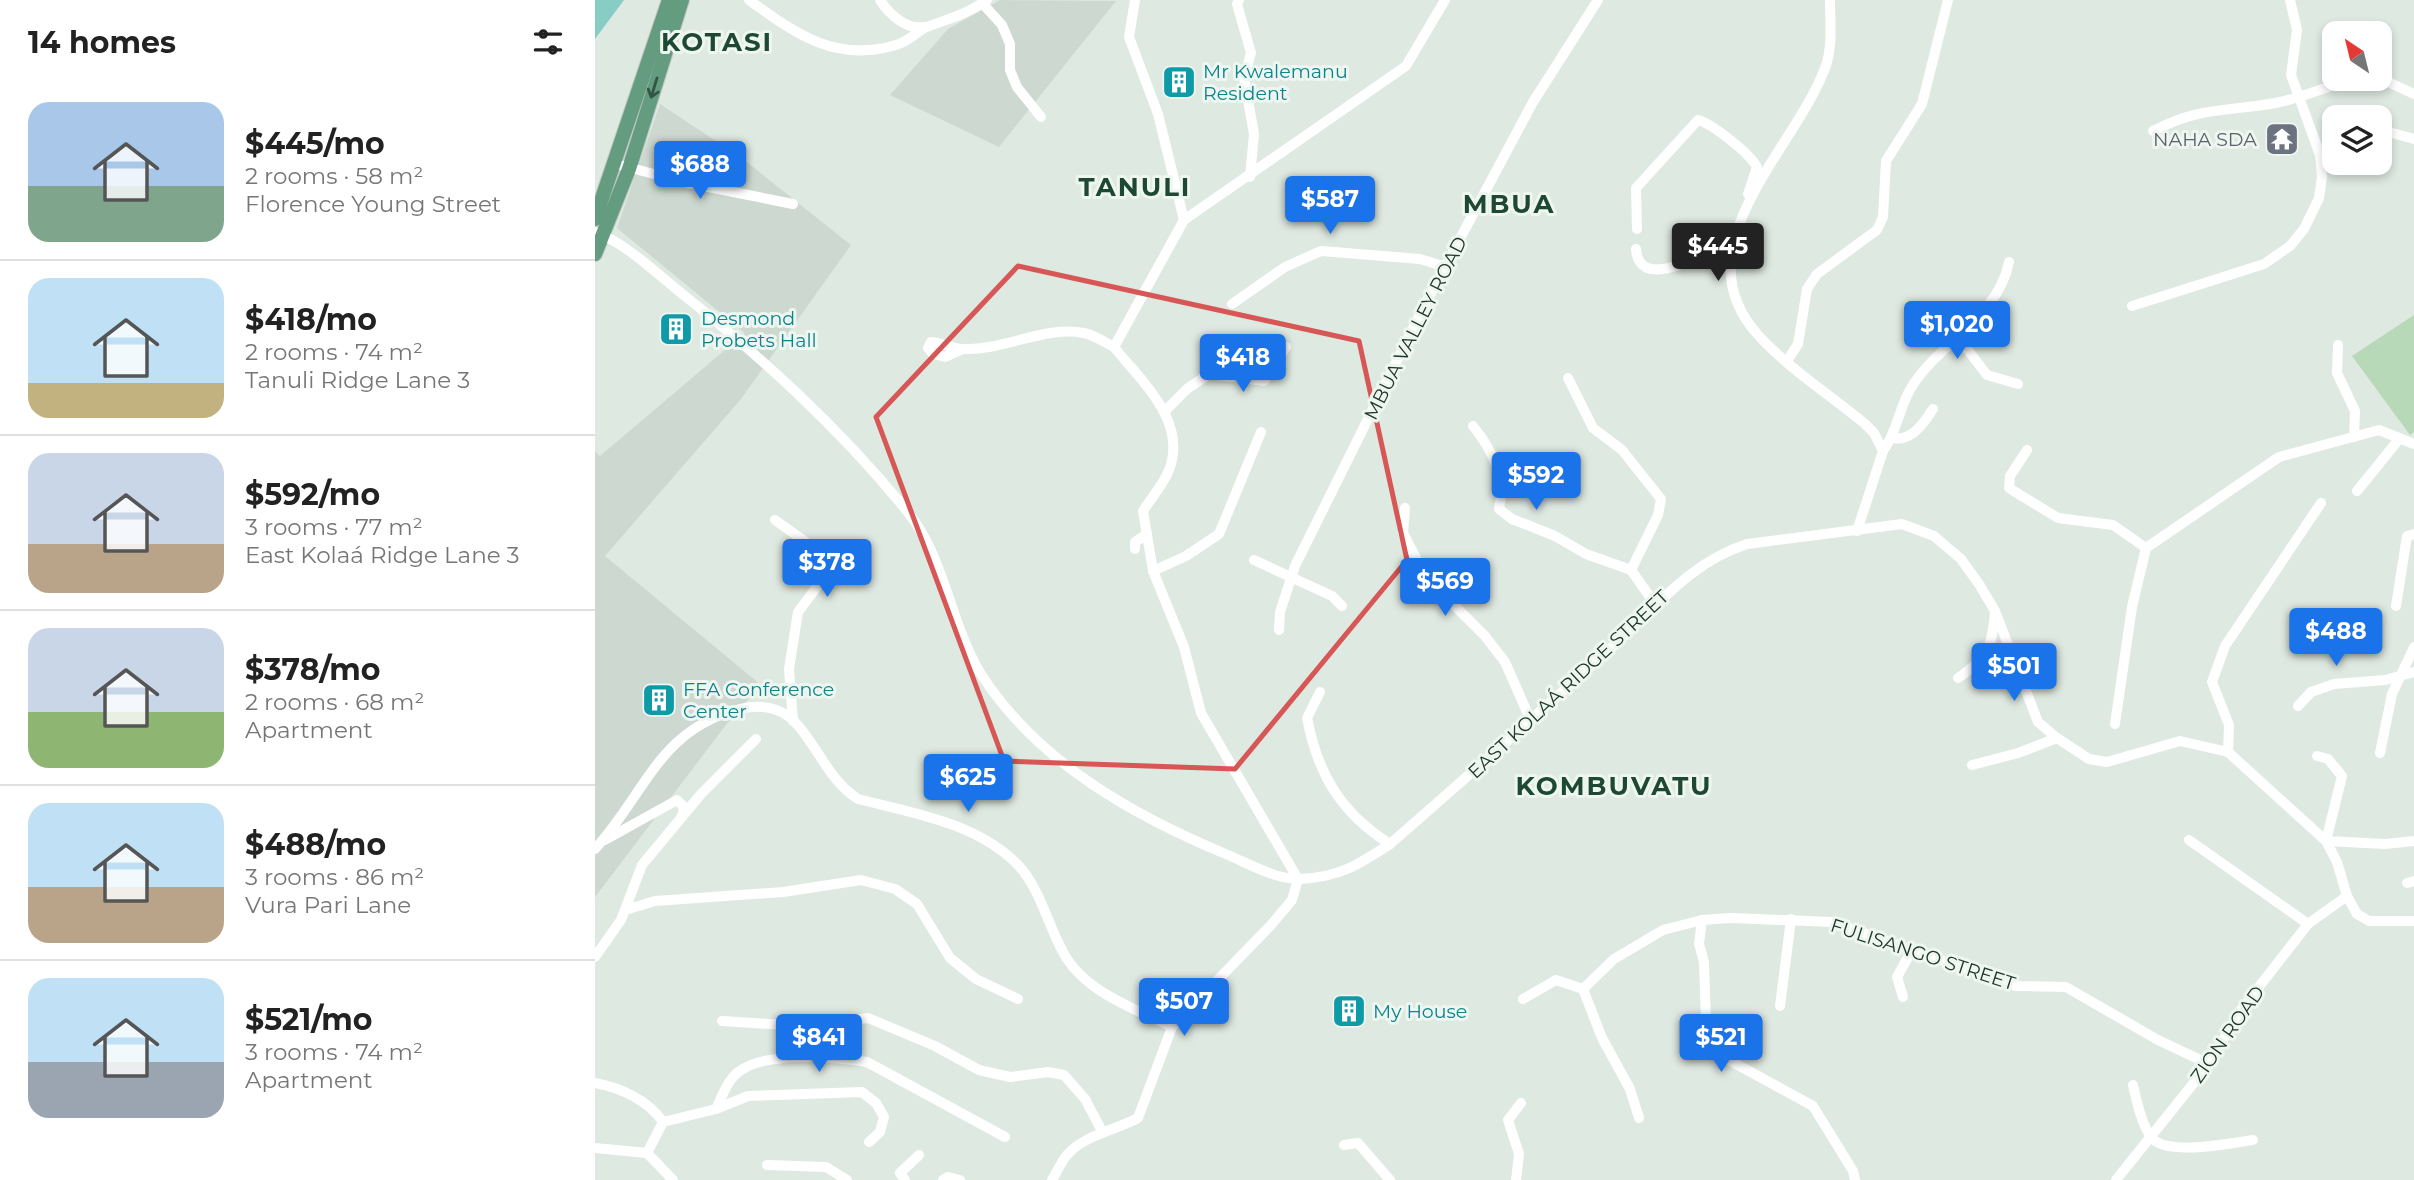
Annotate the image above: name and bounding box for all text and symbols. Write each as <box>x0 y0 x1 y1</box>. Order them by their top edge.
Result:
north arrow <box>2322 21 2392 91</box>
map controls <box>2322 21 2392 175</box>
icon: filters <box>529 23 567 61</box>
text: 14 homes <box>28 24 176 61</box>
district label: KOTASI <box>661 26 773 58</box>
place label: Mr Kwalemanu Resident <box>1203 60 1348 105</box>
building icon: Mr Kwalemanu Resident <box>1160 63 1198 101</box>
one-way arrow <box>646 77 659 99</box>
button: layers <box>2322 105 2392 175</box>
temple icon: NAHA SDA <box>2263 120 2301 158</box>
text: $445/mo <box>245 125 385 162</box>
place label: NAHA SDA <box>2153 128 2257 151</box>
icon: home <box>84 130 168 214</box>
pin: $688 <box>659 142 741 201</box>
text: $688 <box>670 150 730 178</box>
text: 2 rooms · 58 m² <box>245 162 423 190</box>
district label: TANULI <box>1079 171 1191 203</box>
pin: $587 <box>1289 176 1371 236</box>
text: $587 <box>1301 185 1359 213</box>
district label: MBUA <box>1463 188 1555 220</box>
text: Florence Young Street <box>245 190 501 218</box>
pin: $445 <box>1677 224 1759 283</box>
text: $445 <box>1688 232 1748 260</box>
street label: MBUA VALLEY ROAD <box>1359 233 1472 424</box>
text: $418/mo <box>245 301 377 338</box>
pin: $1,020 <box>1900 302 2014 361</box>
icon: home <box>84 306 168 390</box>
place label: Desmond Probets Hall <box>701 307 817 352</box>
building icon: Desmond Probets Hall <box>657 310 695 348</box>
text: $1,020 <box>1920 310 1994 338</box>
pin: $418 <box>1202 334 1284 394</box>
text: 2 rooms · 74 m² <box>245 338 423 366</box>
text: $418 <box>1216 343 1270 371</box>
text: Tanuli Ridge Lane 3 <box>245 366 470 394</box>
pin: $592 <box>1495 452 1577 512</box>
text: $592 <box>1508 461 1564 489</box>
text: $592/mo <box>245 476 380 513</box>
icon: home <box>84 481 168 565</box>
text: 3 rooms · 77 m² <box>245 513 423 541</box>
pin: $378 <box>786 540 868 599</box>
text: East Kolaá Ridge Lane 3 <box>245 541 520 569</box>
text: $378 <box>798 548 856 576</box>
pin: $569 <box>1404 558 1486 618</box>
text: $569 <box>1416 567 1474 595</box>
street label: EAST KOLAÁ RIDGE STREET <box>1463 585 1674 783</box>
pin: $488 <box>2295 608 2377 668</box>
text: $488 <box>2305 617 2367 645</box>
pin: $501 <box>1973 644 2055 703</box>
text: $378/mo <box>245 651 381 688</box>
text: $501 <box>1988 652 2040 680</box>
icon: home <box>84 656 168 740</box>
place label: FFA Conference Center <box>683 678 834 723</box>
building icon: FFA Conference Center <box>640 681 678 719</box>
text: 2 rooms · 68 m² <box>245 688 424 716</box>
text: Apartment <box>245 716 373 744</box>
pin: $625 <box>927 754 1009 814</box>
text: $625 <box>940 763 996 791</box>
district label: KOMBUVATU <box>1516 770 1713 802</box>
text: $488/mo <box>245 826 386 863</box>
icon: home <box>84 831 168 915</box>
text: 3 rooms · 86 m² <box>245 863 424 891</box>
text: Vura Pari Lane <box>245 891 411 919</box>
street label: FULISANGO STREET <box>1828 914 2018 995</box>
pin: $507 <box>1143 978 1225 1038</box>
street label: ZION ROAD <box>2186 981 2269 1087</box>
text: $507 <box>1155 987 1213 1015</box>
building icon: My House <box>1330 992 1368 1030</box>
place label: My House <box>1373 1000 1467 1023</box>
text: $521/mo <box>245 1001 372 1038</box>
icon: home <box>84 1006 168 1090</box>
pin: $841 <box>778 1014 860 1074</box>
pin: $521 <box>1680 1014 1762 1074</box>
text: $841 <box>792 1023 846 1051</box>
text: $521 <box>1696 1023 1746 1051</box>
text: 3 rooms · 74 m² <box>245 1038 423 1066</box>
text: Apartment <box>245 1066 373 1094</box>

